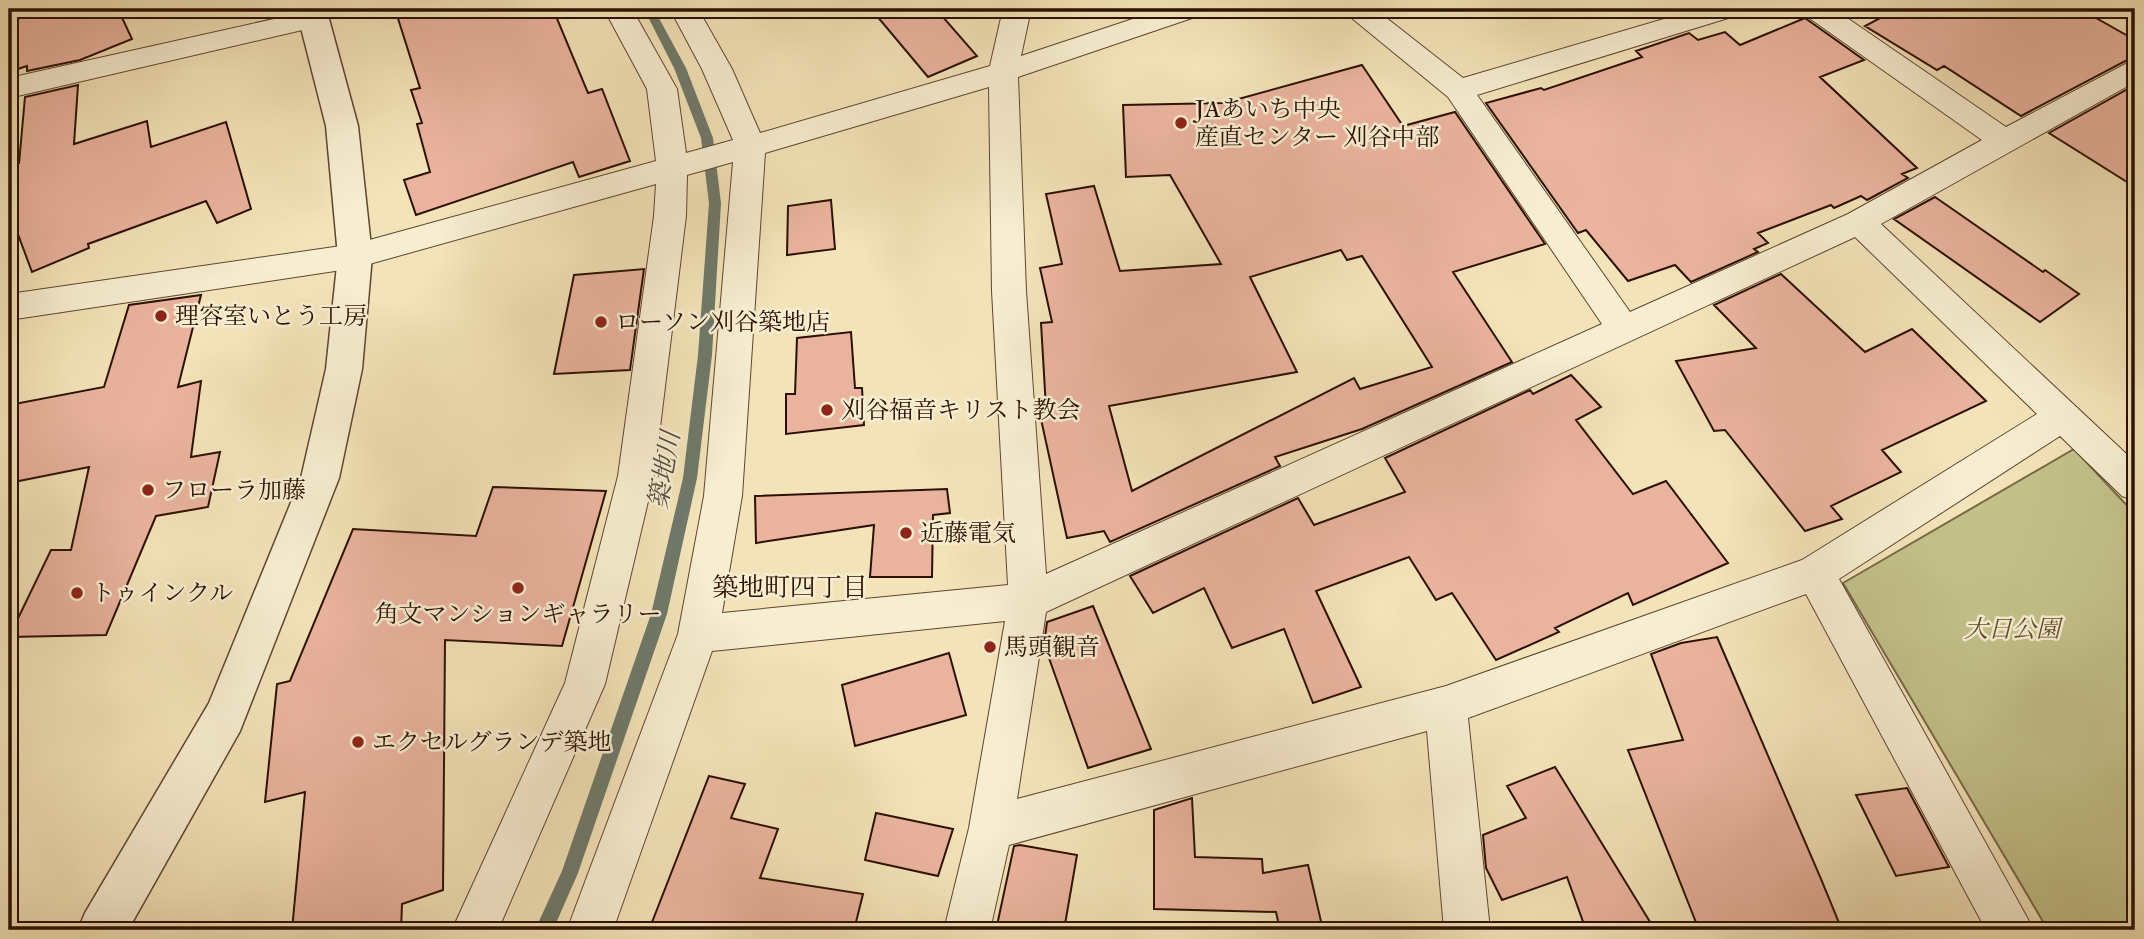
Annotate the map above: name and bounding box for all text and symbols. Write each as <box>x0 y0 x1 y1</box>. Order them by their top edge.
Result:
place label: JAあいち中央 産直センター 刈谷中部 <box>1192 94 1439 152</box>
marker: JAあいち中央 産直センター 刈谷中部 <box>1173 115 1189 131</box>
place label: 理容室いとう工房 <box>175 301 367 331</box>
place label: ローソン刈谷築地店 <box>615 307 830 337</box>
marker: 理容室いとう工房 <box>153 308 169 324</box>
marker: ローソン刈谷築地店 <box>593 314 609 330</box>
place label: 刈谷福音キリスト教会 <box>841 395 1081 425</box>
marker: 刈谷福音キリスト教会 <box>819 402 835 418</box>
water label: 築地川 <box>641 426 687 511</box>
place label: フローラ加藤 <box>162 475 306 505</box>
marker: フローラ加藤 <box>140 482 156 498</box>
place label: 近藤電気 <box>920 518 1016 548</box>
marker: 近藤電気 <box>898 525 914 541</box>
district label: 築地町四丁目 <box>712 571 868 603</box>
place label: トゥインクル <box>91 578 233 608</box>
marker: 角文マンションギャラリー <box>510 580 526 596</box>
marker: トゥインクル <box>69 585 85 601</box>
place label: 角文マンションギャラリー <box>375 599 661 629</box>
park label: 大日公園 <box>1964 614 2064 644</box>
place label: 馬頭観音 <box>1004 632 1100 662</box>
marker: 馬頭観音 <box>982 639 998 655</box>
place label: エクセルグランデ築地 <box>372 727 612 757</box>
marker: エクセルグランデ築地 <box>350 734 366 750</box>

